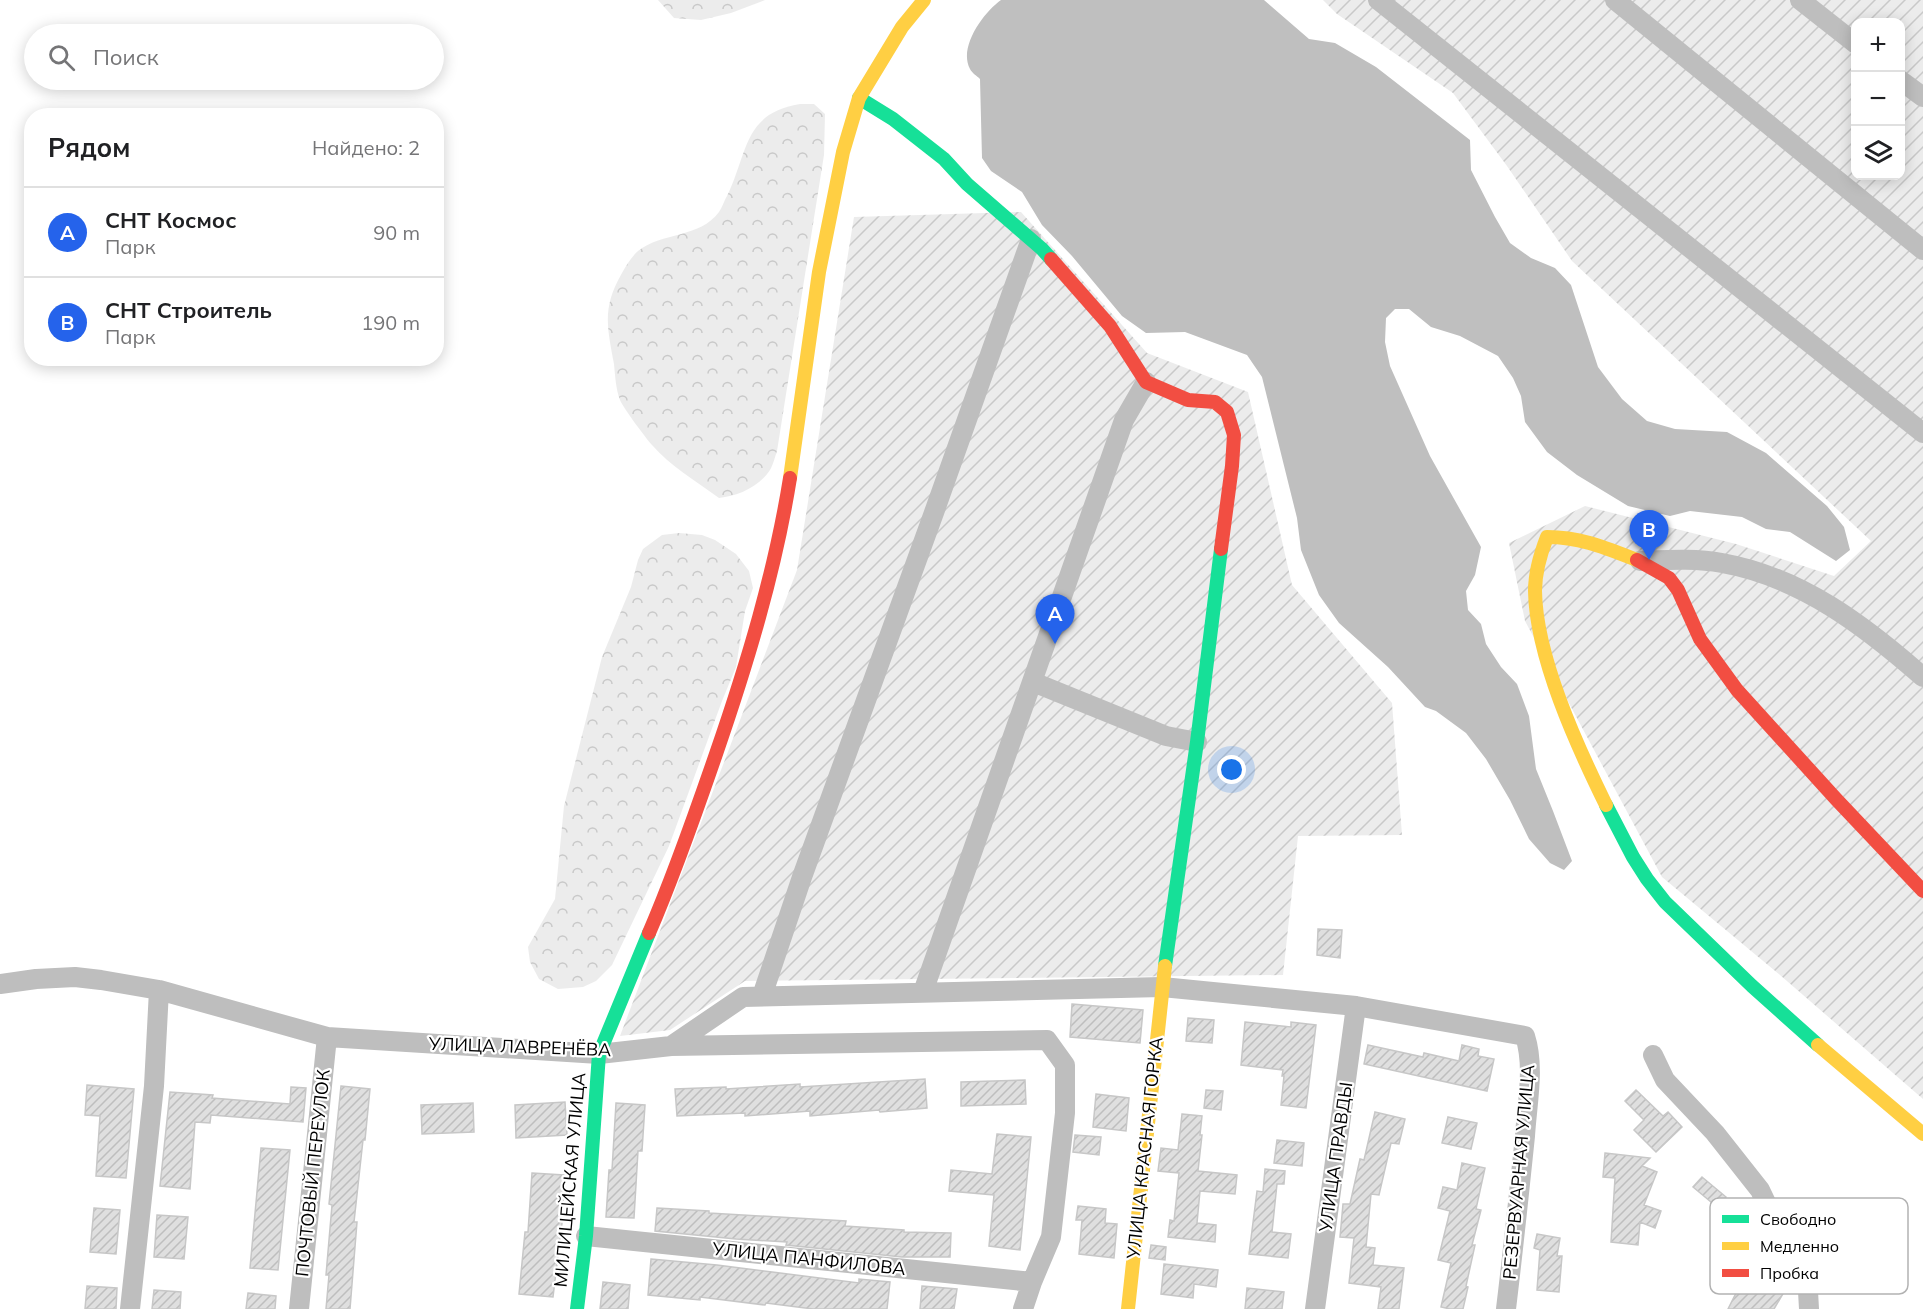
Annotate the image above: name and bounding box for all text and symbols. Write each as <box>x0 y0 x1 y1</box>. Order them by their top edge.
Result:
map controls <box>1851 18 1905 180</box>
button: + <box>1851 18 1905 72</box>
search box <box>24 24 444 90</box>
icon: search <box>45 41 78 74</box>
text: Поиск <box>93 43 159 71</box>
button: − <box>1851 72 1905 126</box>
button: layers <box>1851 126 1905 180</box>
text: Рядом <box>48 131 131 164</box>
text: Найдено: 2 <box>312 135 420 160</box>
text: СНТ Космос <box>105 206 237 234</box>
text: A <box>60 220 75 245</box>
text: 90 m <box>373 220 420 245</box>
text: Парк <box>105 234 155 259</box>
text: СНТ Строитель <box>105 296 272 324</box>
text: B <box>61 310 74 335</box>
text: 190 m <box>361 310 420 335</box>
text: Парк <box>105 324 155 349</box>
pin: B <box>1630 510 1668 560</box>
pin: A <box>1036 594 1074 644</box>
your location <box>1217 755 1246 784</box>
street label: УЛИЦА ЛАВРЕНЁВА <box>427 1032 612 1061</box>
street label: УЛИЦА КРАСНАЯ ГОРКА <box>1121 1036 1168 1261</box>
street label: РЕЗЕРВУАРНАЯ УЛИЦА <box>1498 1063 1539 1280</box>
street label: ПОЧТОВЫЙ ПЕРЕУЛОК <box>290 1068 335 1278</box>
street label: МИЛИЦЕЙСКАЯ УЛИЦА <box>549 1072 590 1288</box>
street label: УЛИЦА ПРАВДЫ <box>1313 1080 1357 1234</box>
legend <box>1710 1198 1908 1294</box>
text: Свободно <box>1760 1209 1836 1229</box>
text: Медленно <box>1760 1236 1839 1256</box>
street label: УЛИЦА ПАНФИЛОВА <box>710 1237 907 1280</box>
text: Пробка <box>1760 1263 1819 1283</box>

